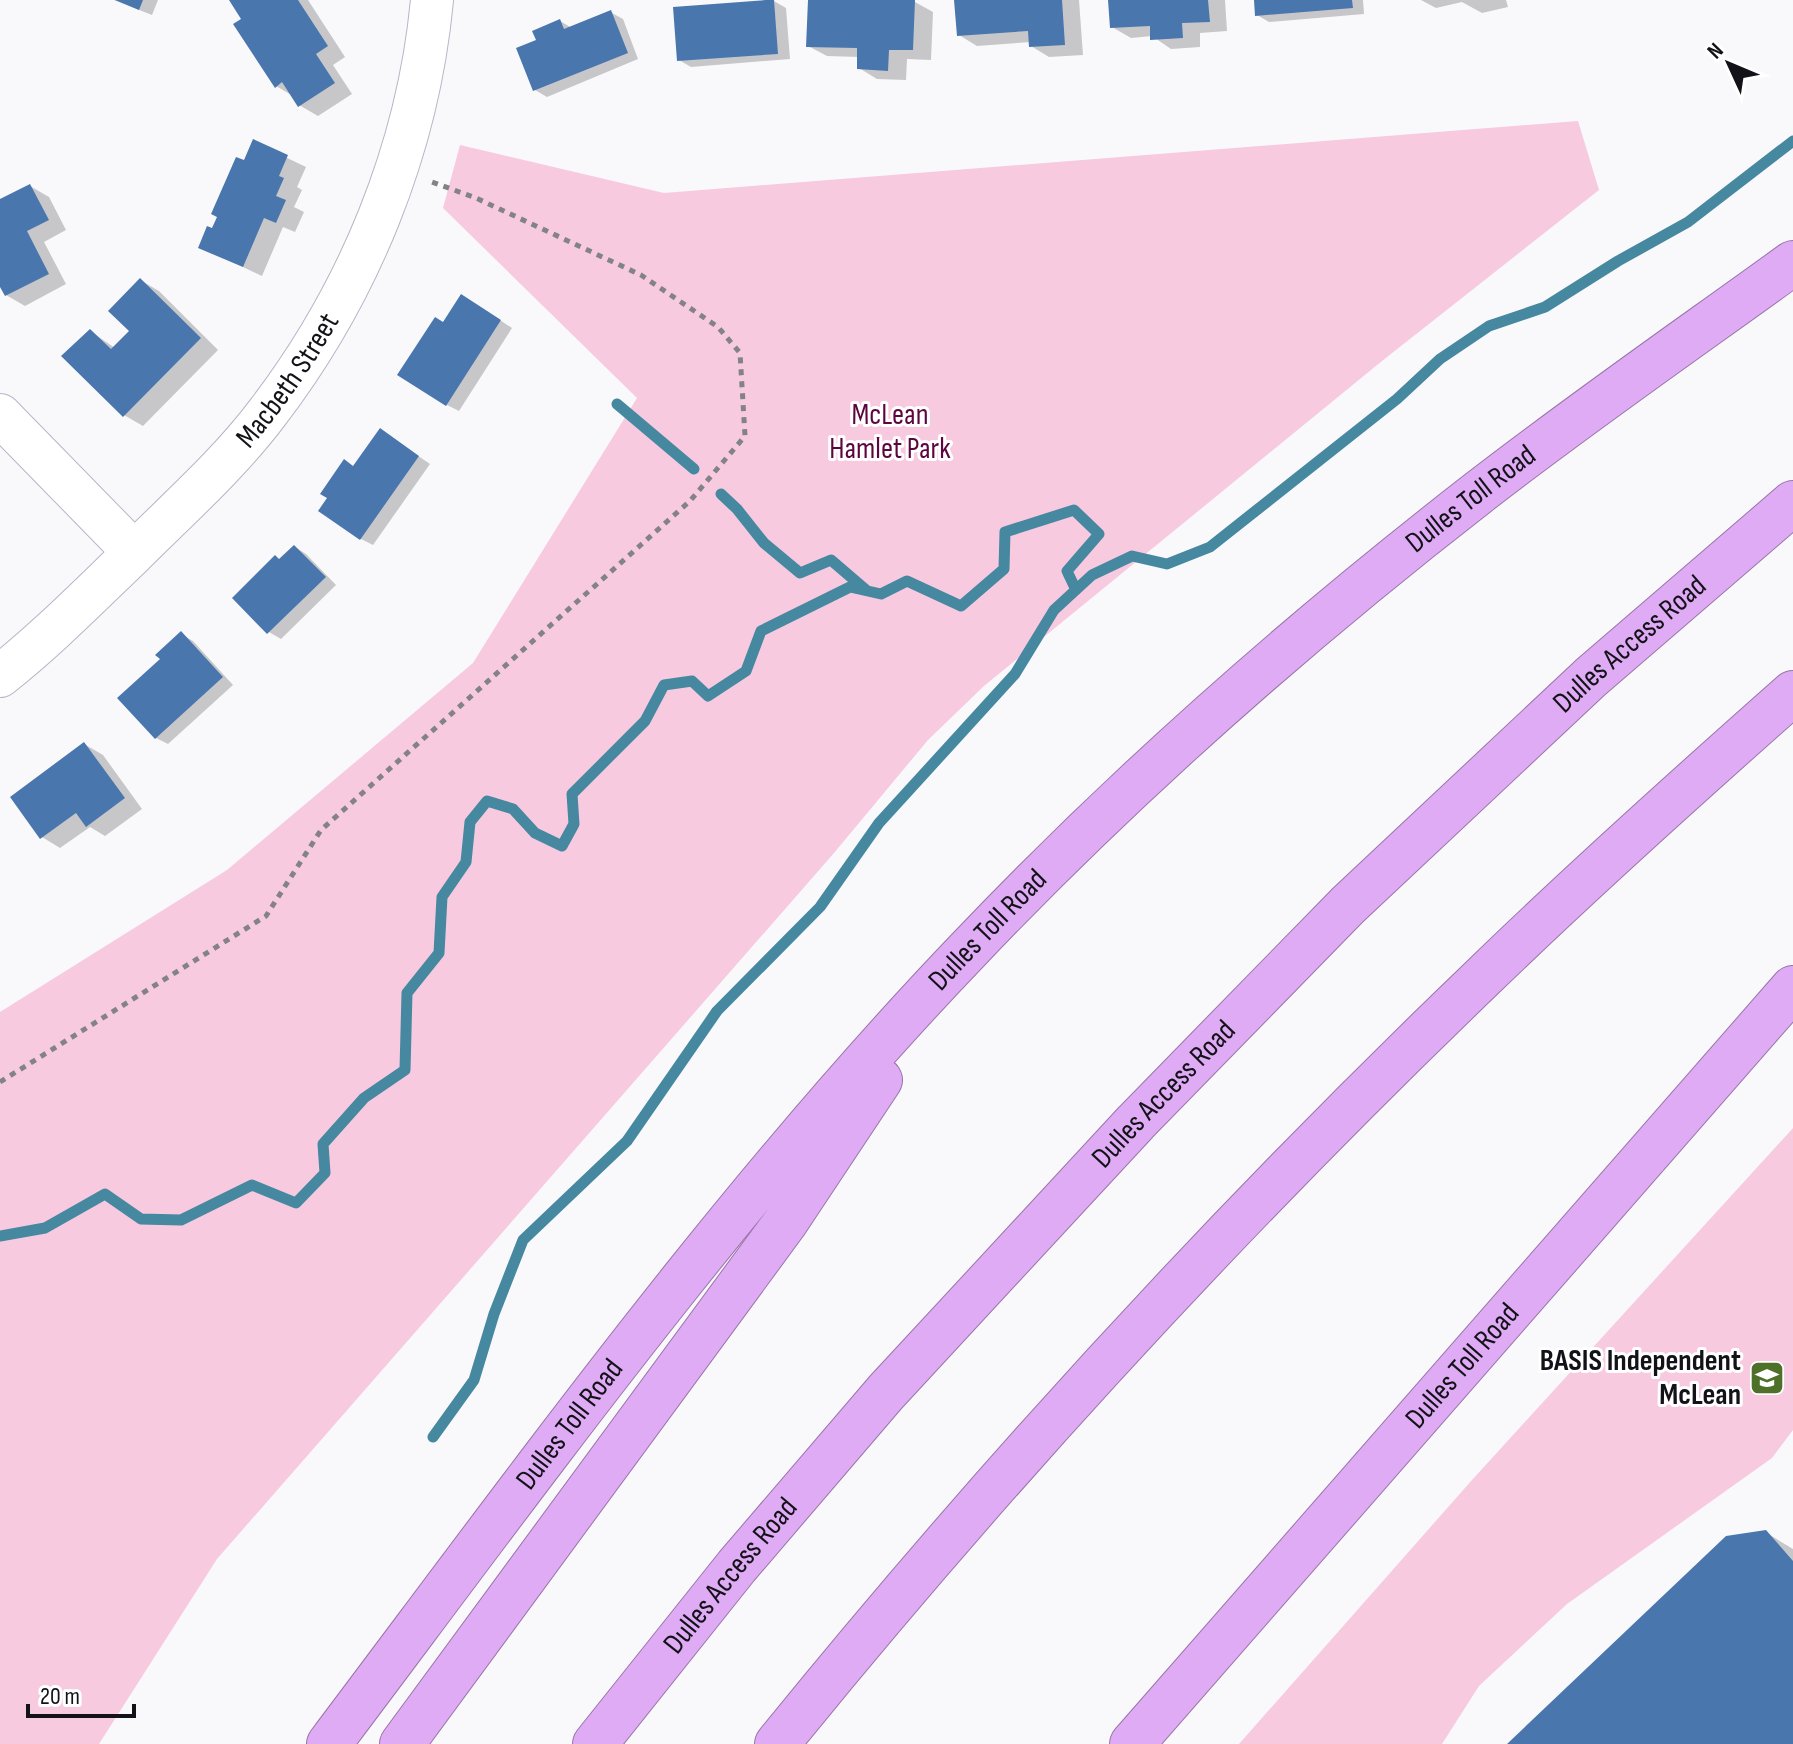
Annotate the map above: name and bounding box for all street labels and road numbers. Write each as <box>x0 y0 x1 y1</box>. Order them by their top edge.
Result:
street label: Macbeth Street <box>229 307 347 455</box>
street label: Dulles Toll Road <box>1399 437 1543 561</box>
street label: Dulles Access Road <box>1546 568 1714 721</box>
street label: Dulles Toll Road <box>921 862 1054 998</box>
street label: Dulles Access Road <box>1084 1013 1243 1176</box>
street label: Dulles Toll Road <box>1398 1296 1527 1436</box>
street label: Dulles Toll Road <box>508 1352 631 1497</box>
street label: Dulles Access Road <box>656 1491 805 1661</box>

